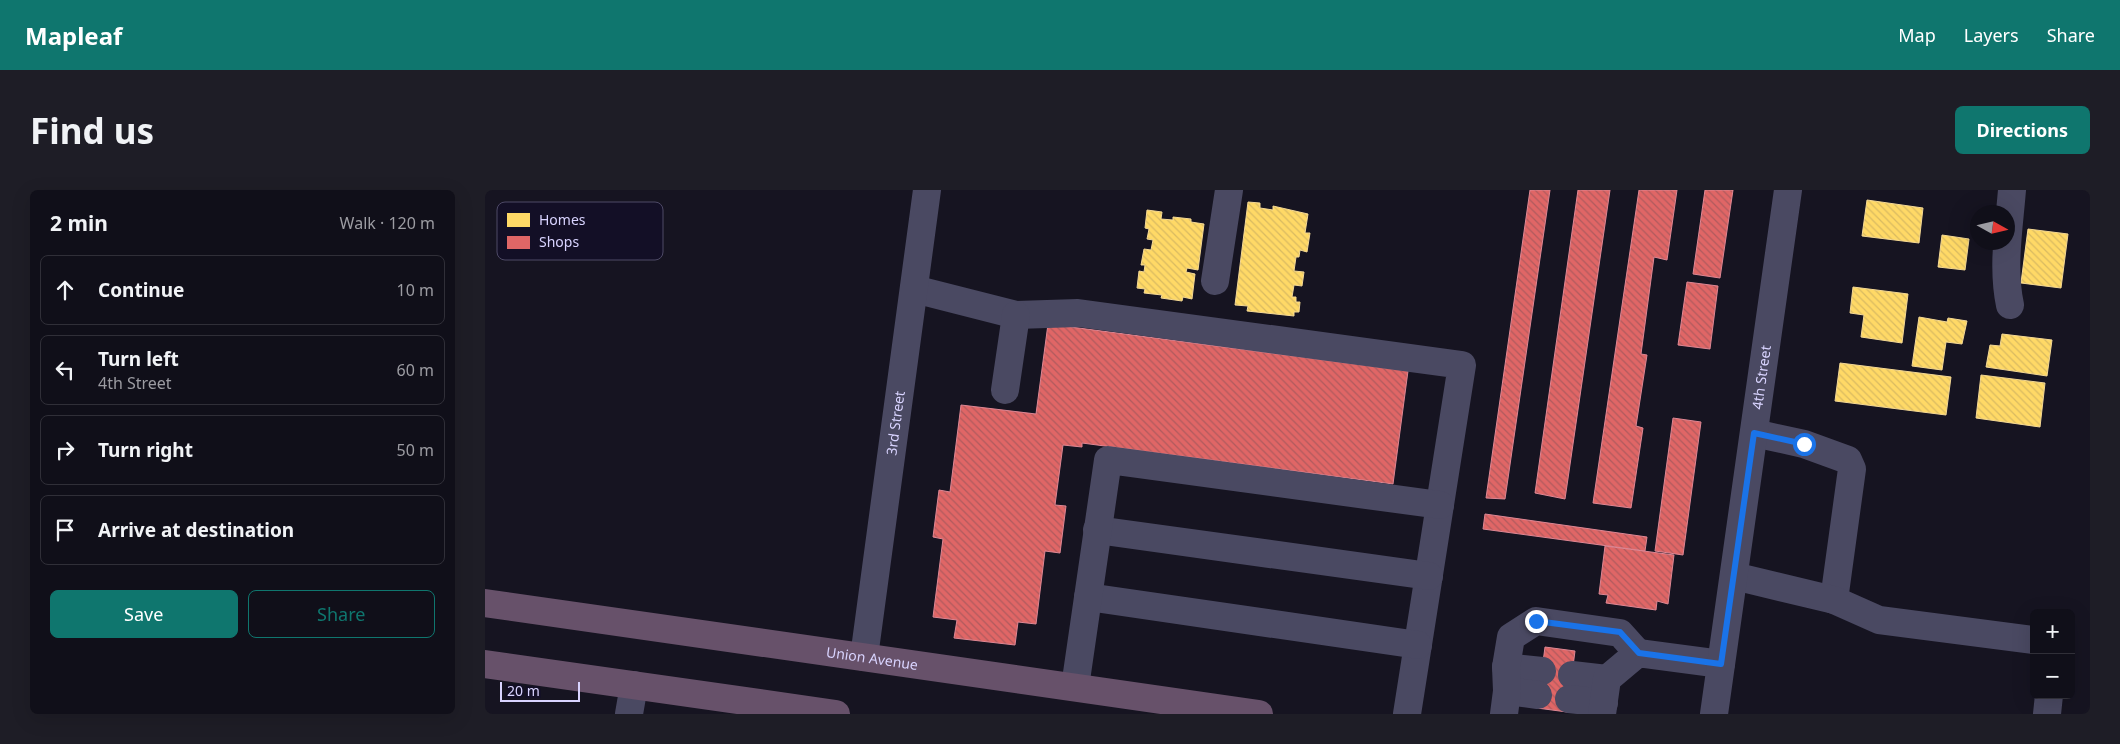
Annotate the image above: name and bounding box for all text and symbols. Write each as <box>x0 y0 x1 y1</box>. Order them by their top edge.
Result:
text: Mapleaf <box>25 19 122 52</box>
text: Map <box>1898 23 1936 47</box>
text: Layers <box>1964 23 2019 47</box>
text: Share <box>2047 23 2095 47</box>
button: Directions <box>1955 106 2090 154</box>
text: Find us <box>30 107 154 154</box>
legend <box>497 202 663 260</box>
north arrow <box>1970 205 2015 250</box>
text: 2 min <box>50 209 108 237</box>
text: Homes <box>539 210 586 229</box>
text: Walk · 120 m <box>340 212 435 234</box>
text: Shops <box>539 232 579 251</box>
icon: ahead <box>51 276 79 304</box>
text: Continue <box>98 277 184 303</box>
text: 10 m <box>397 279 434 301</box>
street label: 4th Street <box>1747 344 1775 411</box>
text: Turn left <box>98 346 179 372</box>
icon: left <box>51 356 79 384</box>
text: 60 m <box>397 359 434 381</box>
text: 4th Street <box>98 372 172 394</box>
street label: 3rd Street <box>881 390 909 456</box>
route start <box>1793 433 1816 456</box>
icon: right <box>51 436 79 464</box>
text: Turn right <box>98 437 193 463</box>
text: 50 m <box>397 439 434 461</box>
icon: arrive <box>51 516 79 544</box>
text: Arrive at destination <box>98 517 294 543</box>
button: Save <box>50 590 238 638</box>
button: Share <box>248 590 435 638</box>
map controls <box>2030 609 2075 699</box>
button: + <box>2030 609 2075 654</box>
route end <box>1525 610 1548 633</box>
street label: Union Avenue <box>825 642 919 674</box>
button: − <box>2030 654 2075 699</box>
scale bar <box>500 679 580 702</box>
text: 20 m <box>507 681 540 700</box>

